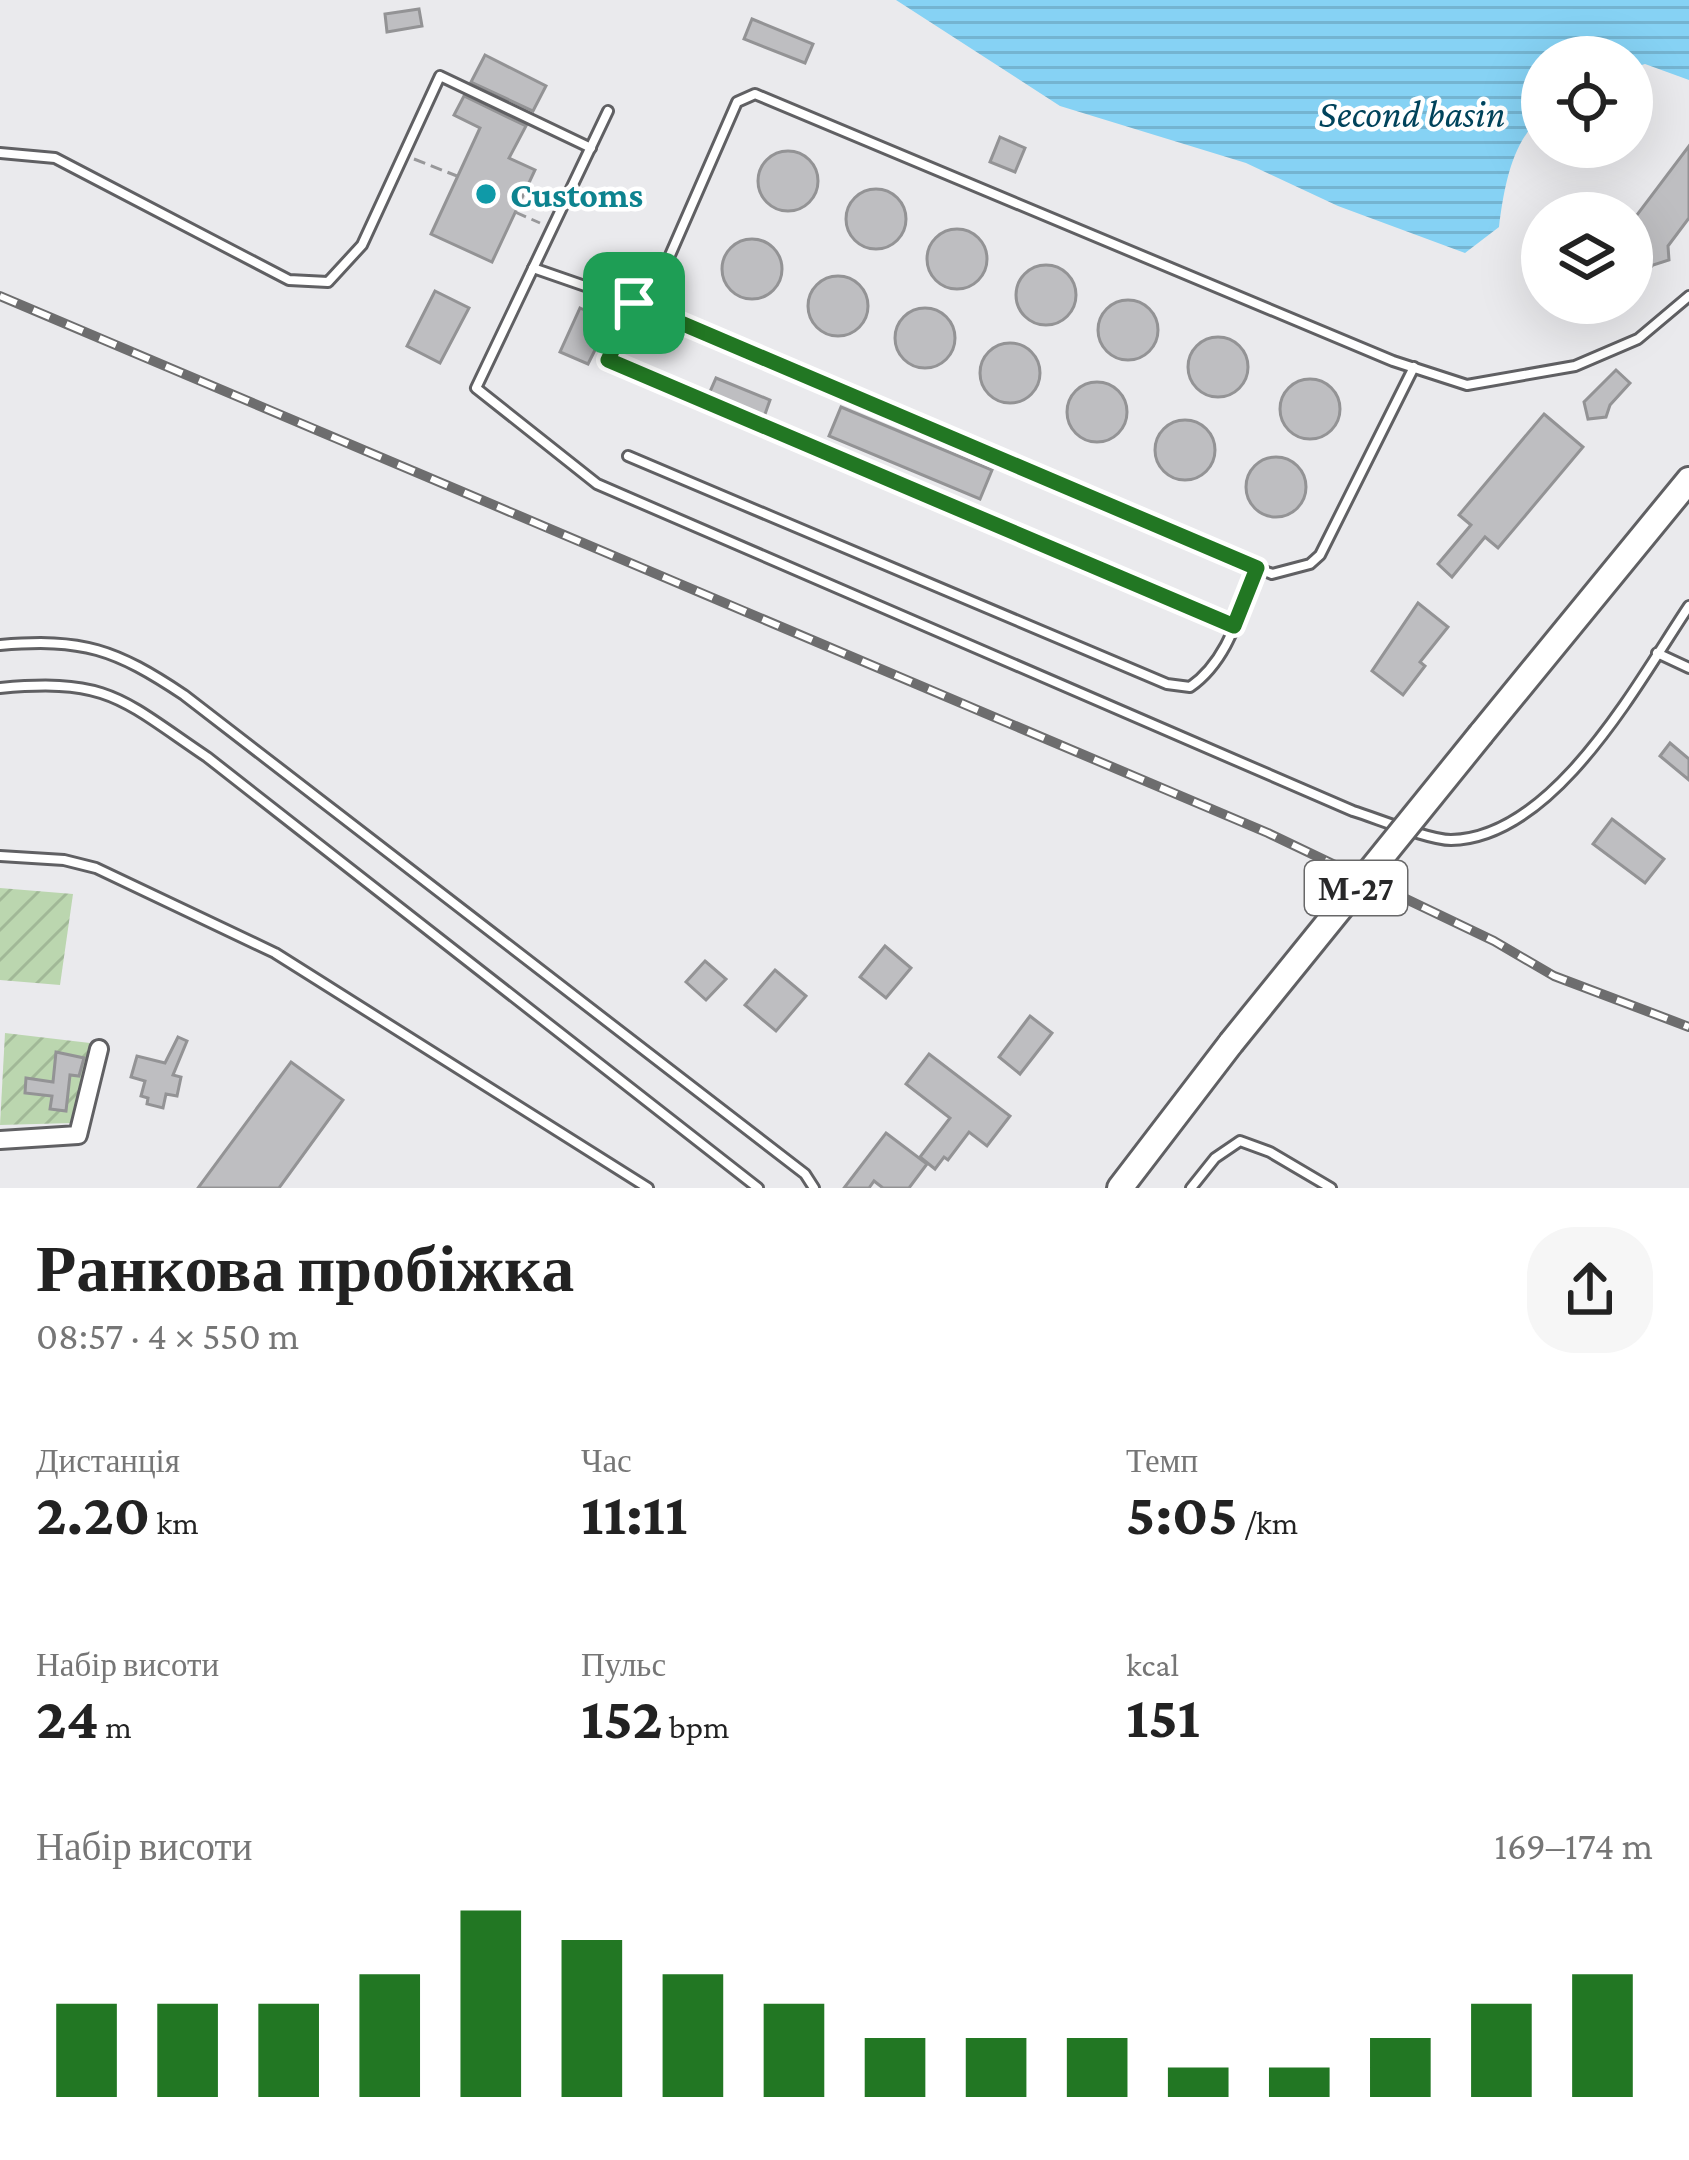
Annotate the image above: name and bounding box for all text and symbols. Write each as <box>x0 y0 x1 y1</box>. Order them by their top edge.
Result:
map controls <box>1521 36 1653 324</box>
button: locate <box>1521 36 1653 168</box>
water label: Second basin <box>1319 92 1505 135</box>
place label: Customs <box>510 175 643 215</box>
marker: Customs <box>473 181 499 207</box>
button: layers <box>1521 192 1653 324</box>
pin <box>583 252 685 354</box>
icon: arrive <box>601 270 667 336</box>
road number: М-27 <box>1305 861 1407 915</box>
button: share <box>1527 1227 1653 1353</box>
text: Ранкова пробіжка <box>36 1232 574 1305</box>
text: 08:57 · 4 × 550 m <box>36 1314 299 1357</box>
text: Дистанція <box>36 1442 180 1479</box>
text: Час <box>581 1442 632 1479</box>
text: Темп <box>1126 1442 1198 1479</box>
text: 2.20 <box>36 1480 150 1547</box>
text: 11:11 <box>581 1480 687 1547</box>
text: 5:05 <box>1126 1480 1238 1547</box>
text: km <box>150 1504 199 1541</box>
text: /km <box>1238 1504 1298 1541</box>
text: Набір висоти <box>36 1646 219 1683</box>
text: Пульс <box>581 1646 666 1683</box>
text: kcal <box>1126 1646 1179 1683</box>
text: 151 <box>1126 1683 1200 1750</box>
text: 24 <box>36 1684 99 1751</box>
text: 152 <box>581 1684 663 1751</box>
text: m <box>99 1708 132 1745</box>
text: bpm <box>663 1708 730 1745</box>
text: 169–174 m <box>1494 1824 1653 1867</box>
text: Набір висоти <box>36 1825 252 1868</box>

